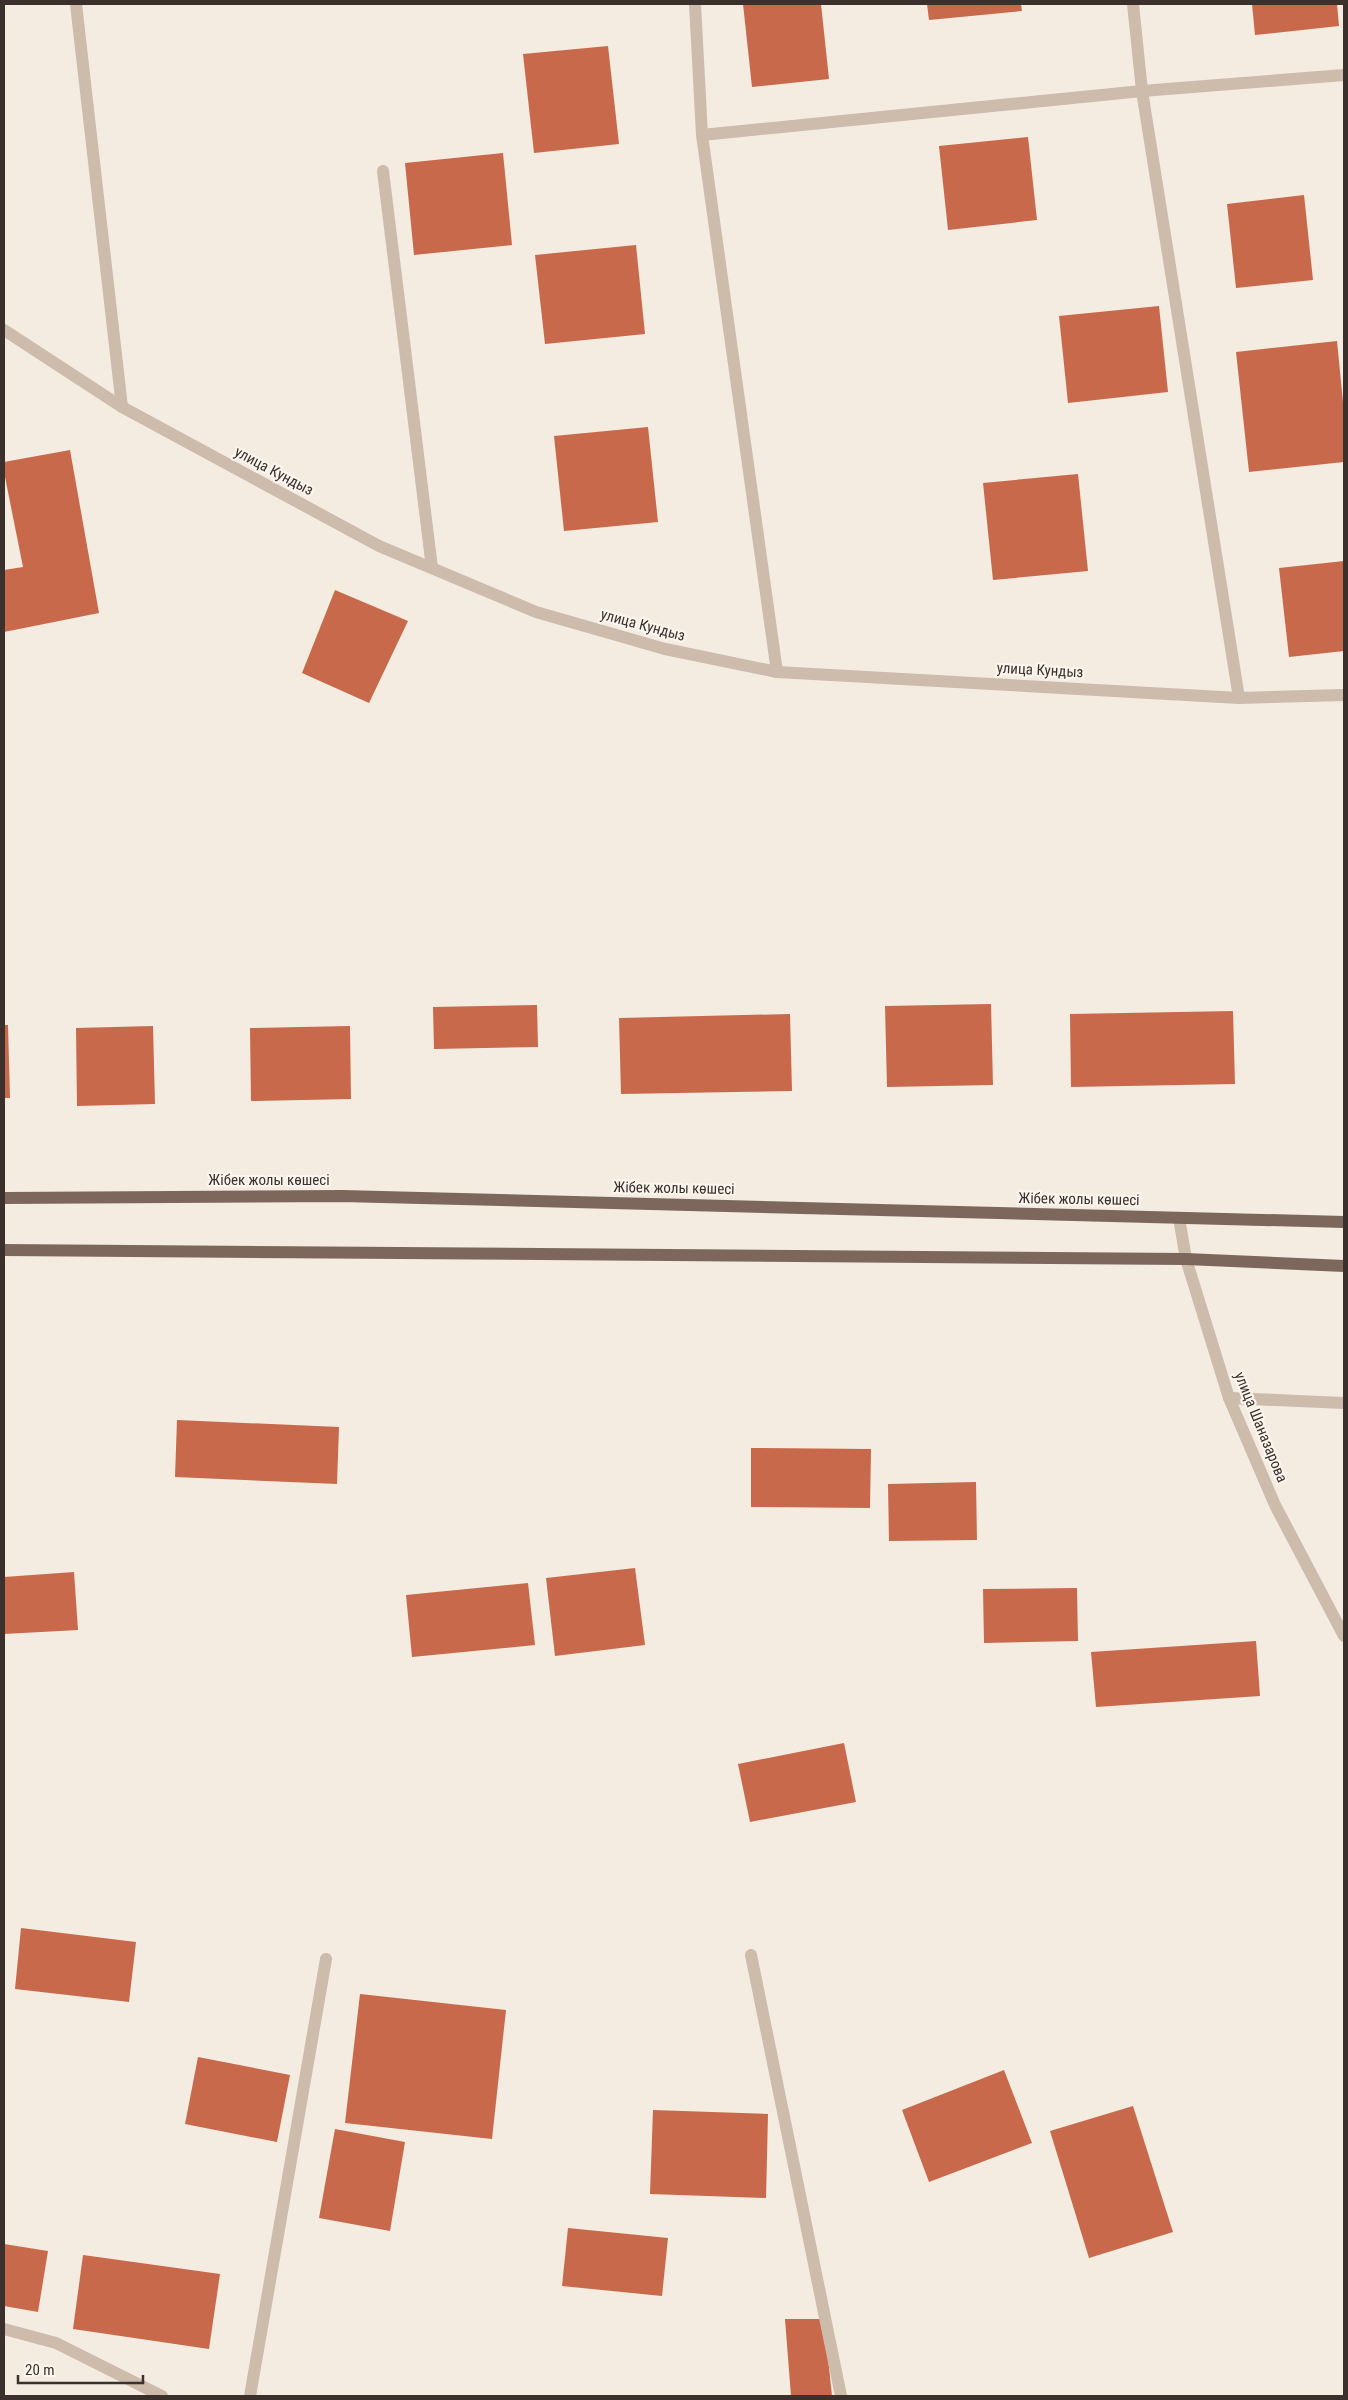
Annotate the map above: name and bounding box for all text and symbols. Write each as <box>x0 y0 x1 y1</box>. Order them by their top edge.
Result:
street label: улица Кундыз <box>232 443 316 499</box>
street label: улица Кундыз <box>599 605 687 645</box>
street label: улица Кундыз <box>996 659 1084 681</box>
street label: Жібек жолы көшесі <box>208 1171 330 1189</box>
street label: Жібек жолы көшесі <box>613 1178 735 1198</box>
street label: Жібек жолы көшесі <box>1018 1189 1140 1209</box>
street label: улица Шаназарова <box>1231 1369 1291 1485</box>
scale bar <box>18 2352 142 2384</box>
text: 20 m <box>25 2361 55 2379</box>

